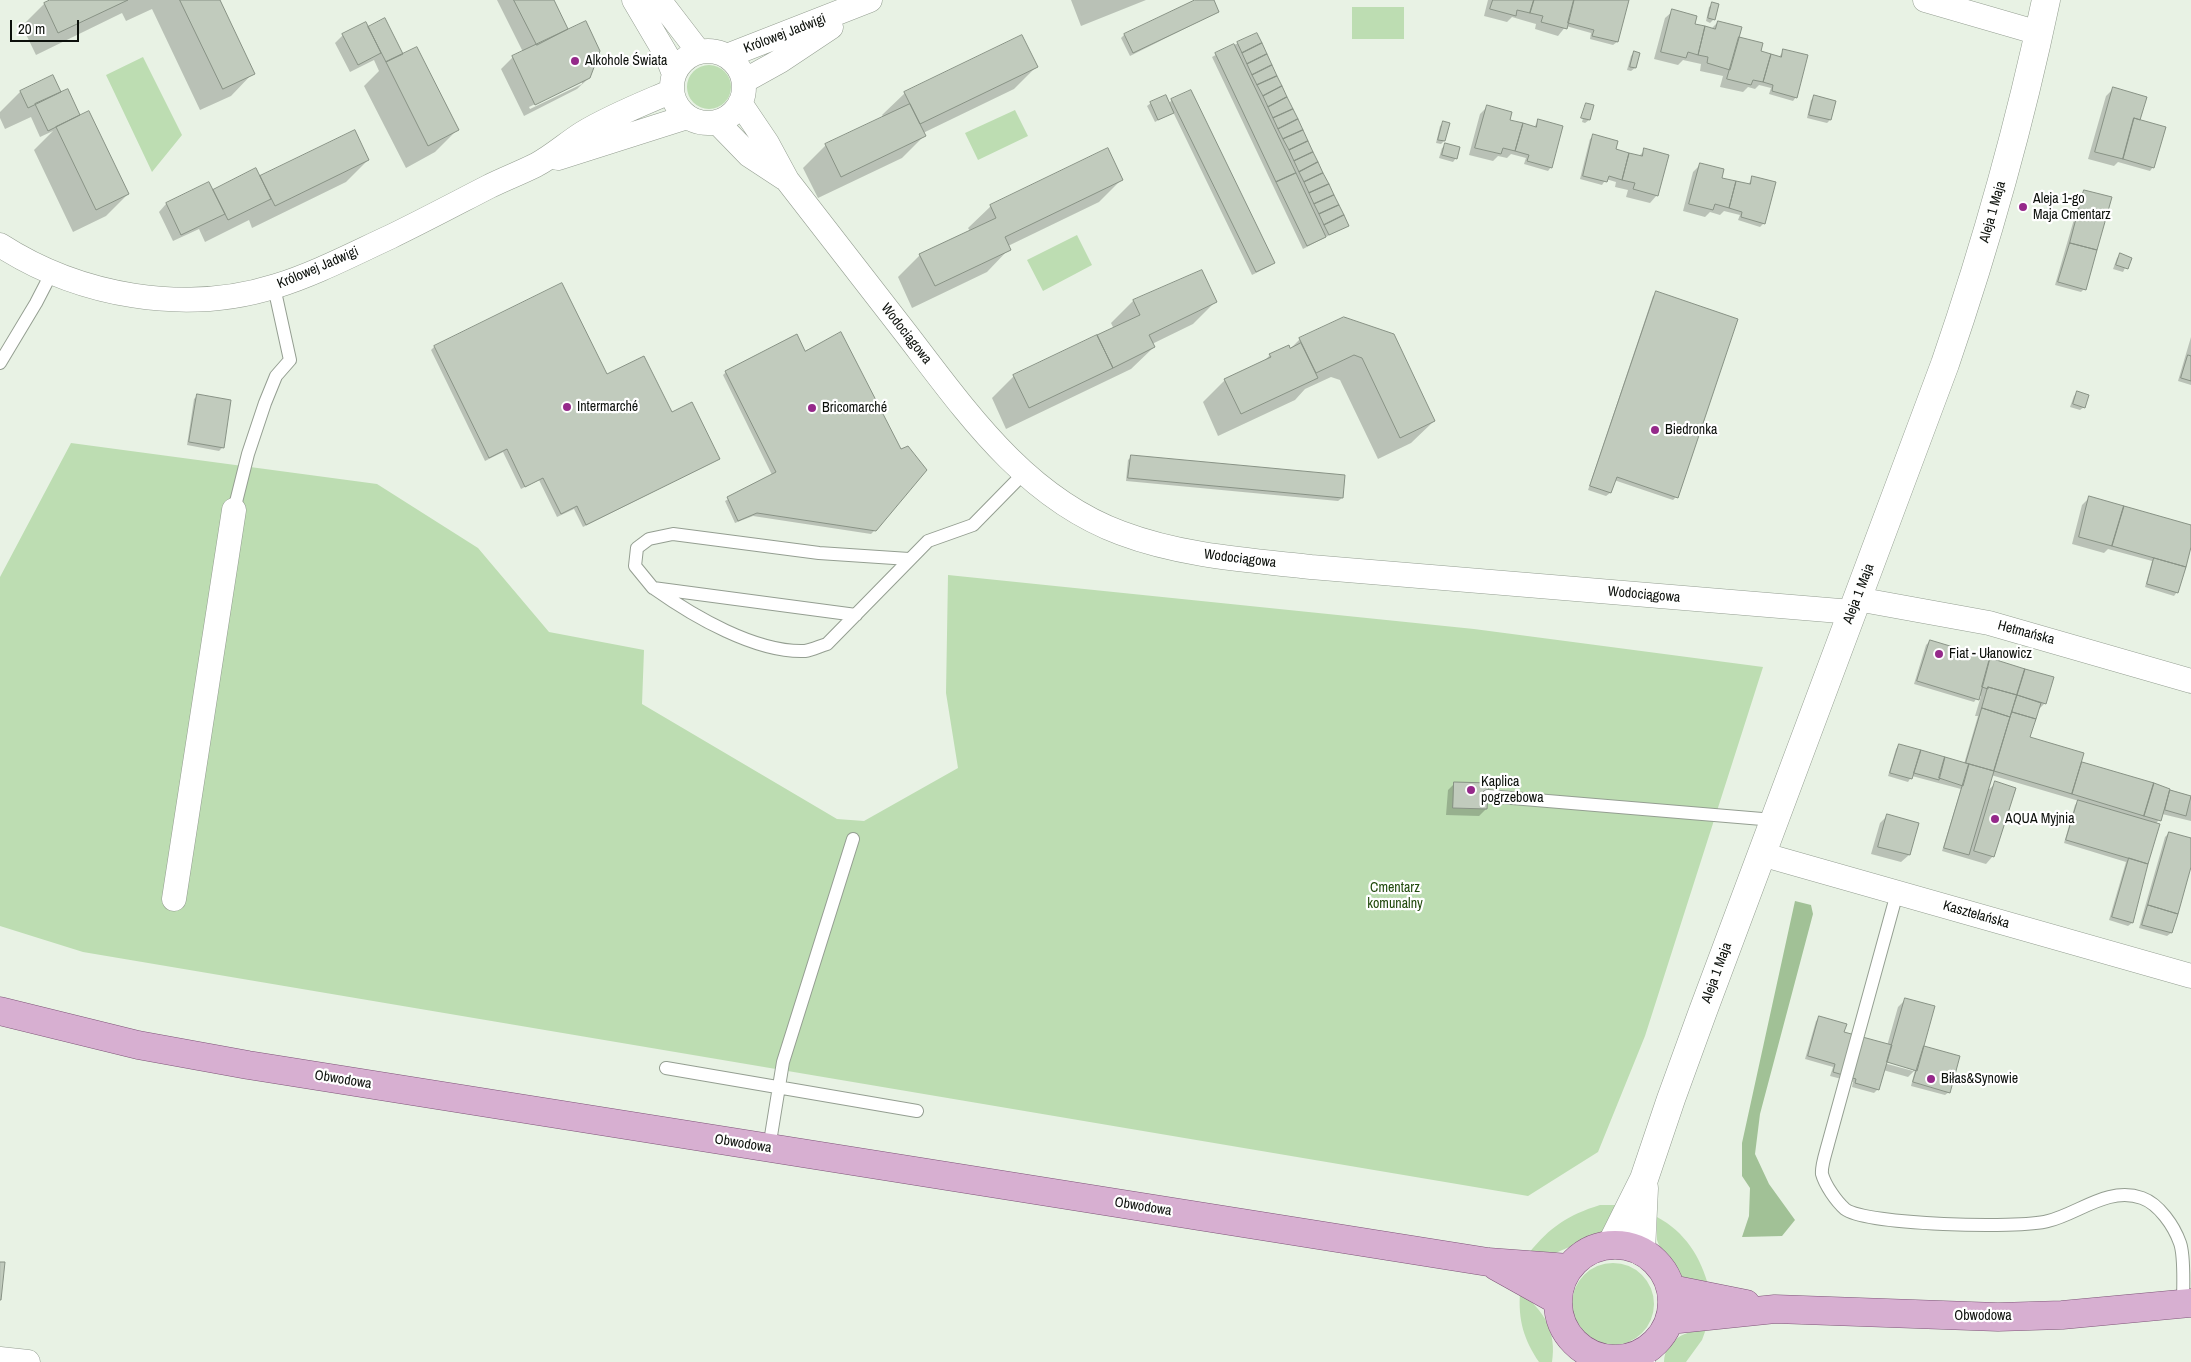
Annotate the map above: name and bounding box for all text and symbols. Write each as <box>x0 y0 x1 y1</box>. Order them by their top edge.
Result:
scale bar <box>12 10 81 42</box>
street label: Królowej Jadwigi <box>741 11 829 57</box>
text: 20 m <box>18 18 45 39</box>
place label: Alkohole Świata <box>585 53 667 69</box>
marker: Alkohole Świata <box>569 55 581 67</box>
street label: Aleja 1 Maja <box>1976 179 2010 245</box>
place label: Aleja 1-go Maja Cmentarz <box>2033 191 2111 223</box>
marker: Aleja 1-go Maja Cmentarz <box>2017 201 2029 213</box>
street label: Królowej Jadwigi <box>275 243 361 293</box>
street label: Wodociągowa <box>877 300 935 368</box>
place label: Intermarché <box>577 399 638 415</box>
place label: Bricomarché <box>822 400 887 416</box>
marker: Intermarché <box>561 401 573 413</box>
marker: Bricomarché <box>806 402 818 414</box>
place label: Biedronka <box>1665 422 1717 438</box>
marker: Biedronka <box>1649 424 1661 436</box>
street label: Wodociągowa <box>1203 546 1277 572</box>
street label: Aleja 1 Maja <box>1840 562 1878 626</box>
street label: Wodociągowa <box>1607 583 1681 607</box>
street label: Hetmańska <box>1996 617 2056 649</box>
place label: Fiat - Ułanowicz <box>1949 646 2032 662</box>
marker: Fiat - Ułanowicz <box>1933 648 1945 660</box>
place label: Kaplica pogrzebowa <box>1481 774 1544 806</box>
marker: Kaplica pogrzebowa <box>1465 784 1477 796</box>
place label: AQUA Myjnia <box>2005 811 2075 827</box>
marker: AQUA Myjnia <box>1989 813 2001 825</box>
park label: Cmentarz komunalny <box>1367 880 1423 912</box>
street label: Kasztelańska <box>1941 898 2011 932</box>
street label: Aleja 1 Maja <box>1698 940 1736 1006</box>
street label: Obwodowa <box>313 1067 373 1093</box>
place label: Biłas&Synowie <box>1941 1071 2018 1087</box>
marker: Biłas&Synowie <box>1925 1073 1937 1085</box>
street label: Obwodowa <box>713 1131 773 1157</box>
street label: Obwodowa <box>1113 1194 1173 1220</box>
street label: Obwodowa <box>1954 1308 2012 1324</box>

